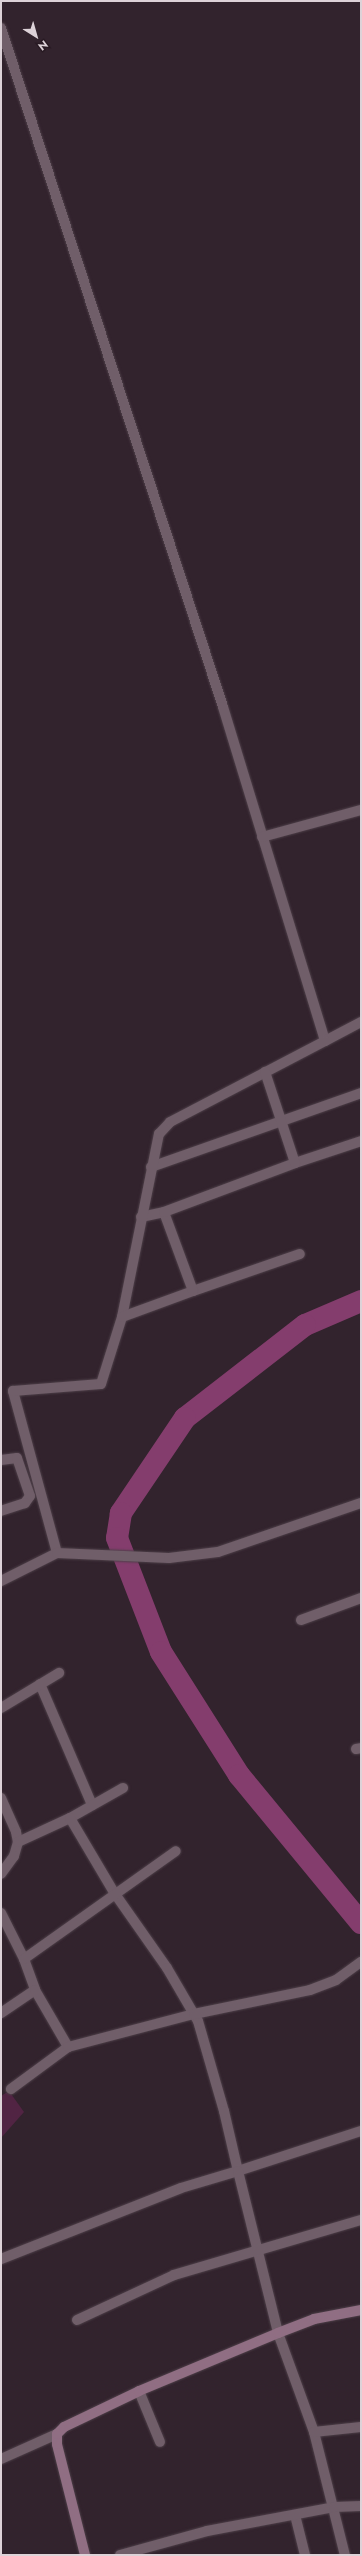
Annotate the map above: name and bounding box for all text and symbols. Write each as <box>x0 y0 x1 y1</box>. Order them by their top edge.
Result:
north arrow <box>16 16 56 56</box>
text: N <box>35 37 52 55</box>

